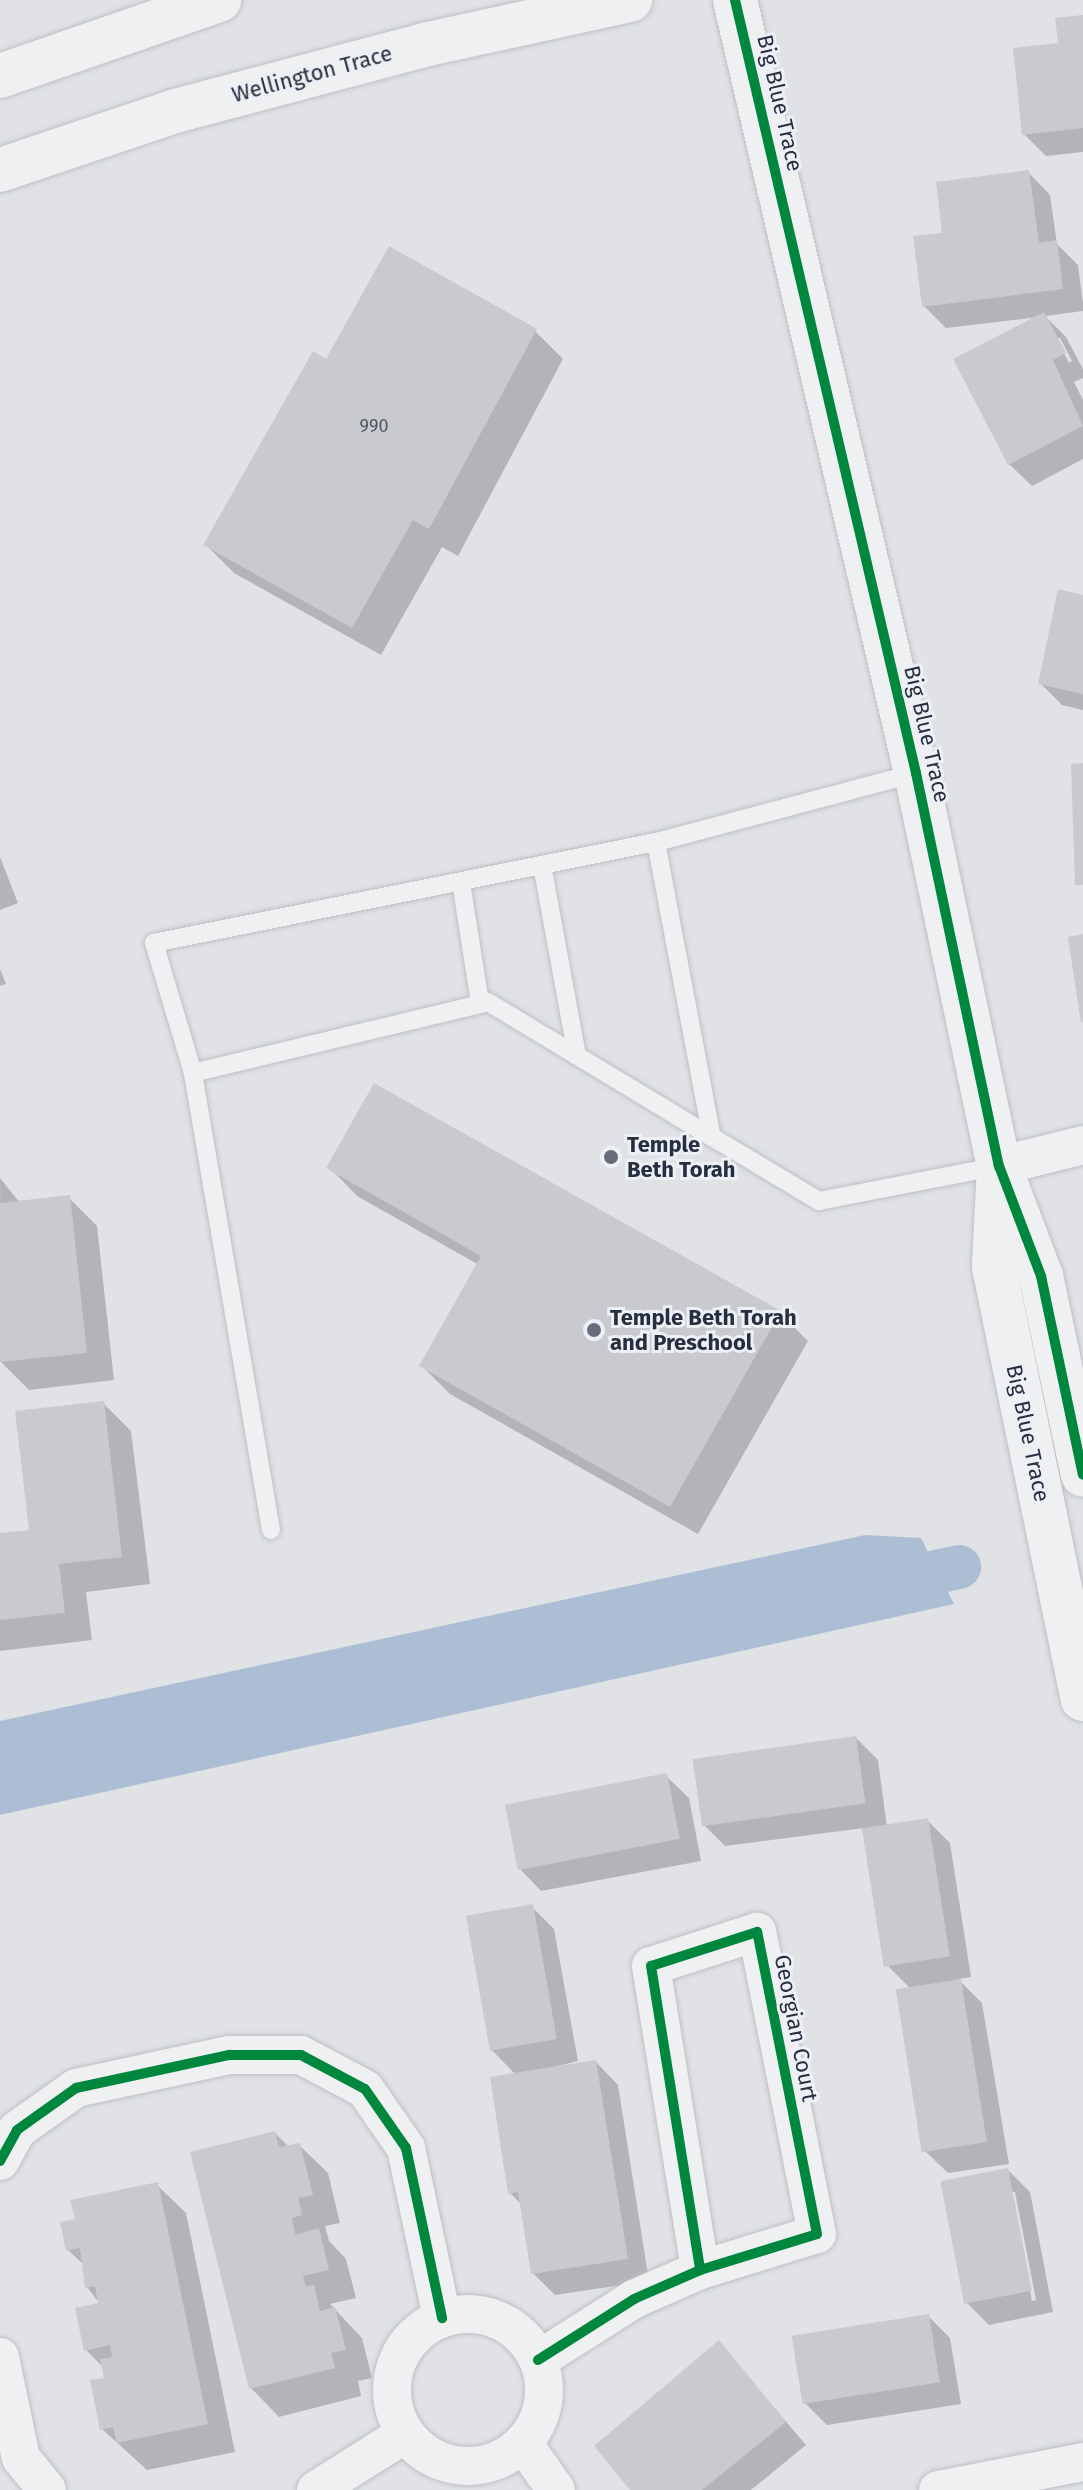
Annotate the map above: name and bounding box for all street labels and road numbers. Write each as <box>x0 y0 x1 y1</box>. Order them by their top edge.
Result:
street label: Big Blue Trace <box>751 32 809 174</box>
street label: Wellington Trace <box>229 40 395 108</box>
street label: Big Blue Trace <box>898 663 956 805</box>
street label: Big Blue Trace <box>1001 1362 1055 1504</box>
street label: Georgian Court <box>769 1952 823 2104</box>

